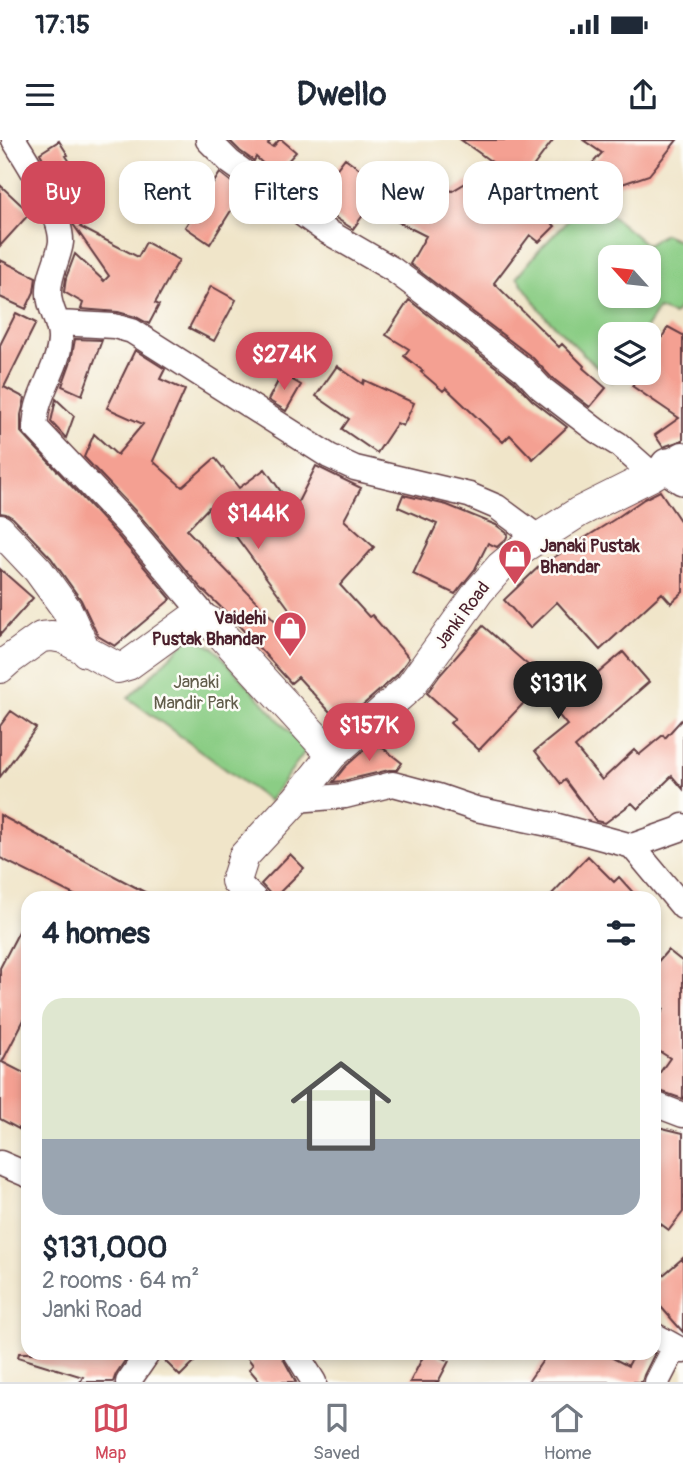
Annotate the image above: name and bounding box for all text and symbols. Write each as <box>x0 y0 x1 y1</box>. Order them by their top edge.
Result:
text: 17:15 <box>35 9 90 41</box>
text: Dwello <box>297 75 386 115</box>
icon: menu <box>21 76 59 114</box>
icon: share <box>624 76 662 114</box>
chip: Buy <box>21 161 105 224</box>
chip: Rent <box>119 161 215 224</box>
chip: Filters <box>229 161 342 224</box>
chip: New <box>356 161 449 224</box>
chip: Apartment <box>463 161 623 224</box>
north arrow <box>598 245 662 308</box>
map controls <box>598 245 661 385</box>
button: layers <box>598 322 661 385</box>
pin: $274K <box>235 332 333 392</box>
text: $274K <box>252 340 316 369</box>
pin: $144K <box>209 492 307 551</box>
text: $144K <box>227 499 289 528</box>
place label: Janaki Pustak Bhandar <box>540 535 640 579</box>
shop icon: Janaki Pustak Bhandar <box>496 537 534 586</box>
street label: Janki Road <box>430 577 495 654</box>
place label: Vaidehi Pustak Bhandar <box>152 607 267 651</box>
shop icon: Vaidehi Pustak Bhandar <box>271 609 309 658</box>
pin: $131K <box>509 662 607 721</box>
text: $131K <box>529 669 587 698</box>
park label: Janaki Mandir Park <box>154 671 239 715</box>
pin: $157K <box>320 704 418 763</box>
text: $157K <box>339 711 399 740</box>
icon: filters <box>602 914 640 952</box>
text: 4 homes <box>42 915 150 952</box>
icon: home <box>278 1043 404 1169</box>
text: $131,000 <box>42 1229 168 1266</box>
text: 2 rooms · 64 m² <box>42 1266 199 1295</box>
text: Janki Road <box>42 1295 142 1324</box>
tab: Map <box>92 1399 130 1465</box>
tab: Saved <box>313 1399 360 1465</box>
tab: Home <box>543 1399 591 1465</box>

